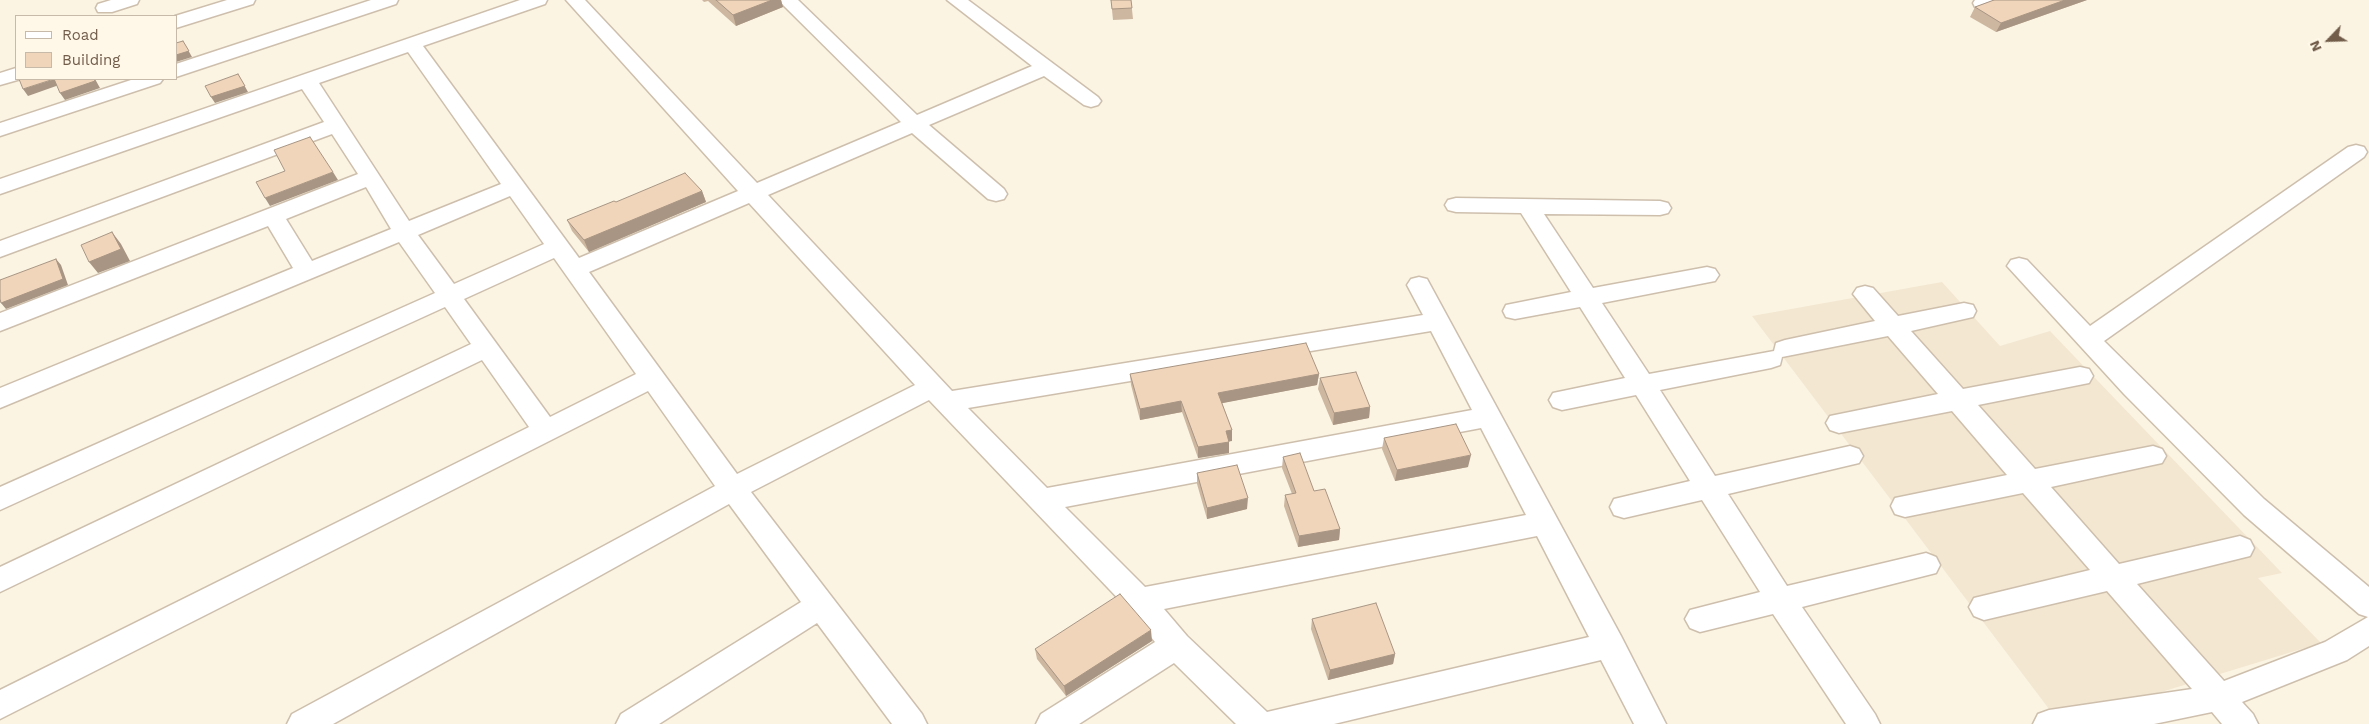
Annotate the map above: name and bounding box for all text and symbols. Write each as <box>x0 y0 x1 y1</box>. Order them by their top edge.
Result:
legend <box>15 15 178 80</box>
north arrow <box>2304 15 2354 65</box>
text: Road <box>62 26 99 44</box>
text: N <box>2306 38 2325 54</box>
text: Building <box>62 51 120 69</box>

